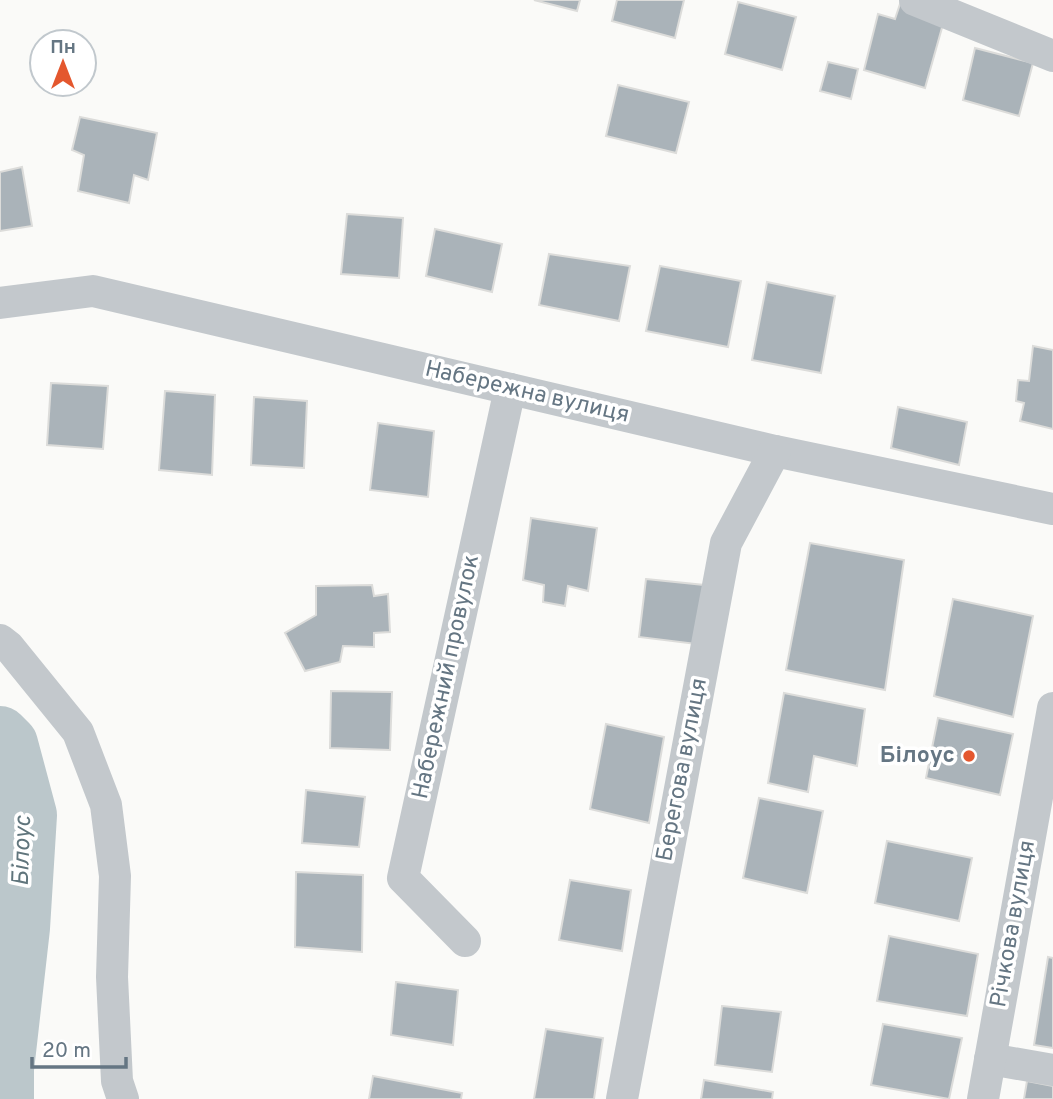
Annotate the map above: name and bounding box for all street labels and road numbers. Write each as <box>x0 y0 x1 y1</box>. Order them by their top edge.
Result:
street label: Набережна вулиця <box>422 355 632 431</box>
street label: Набережний провулок <box>407 552 487 802</box>
street label: Берегова вулиця <box>651 676 715 864</box>
street label: Річкова вулиця <box>985 838 1043 1010</box>

